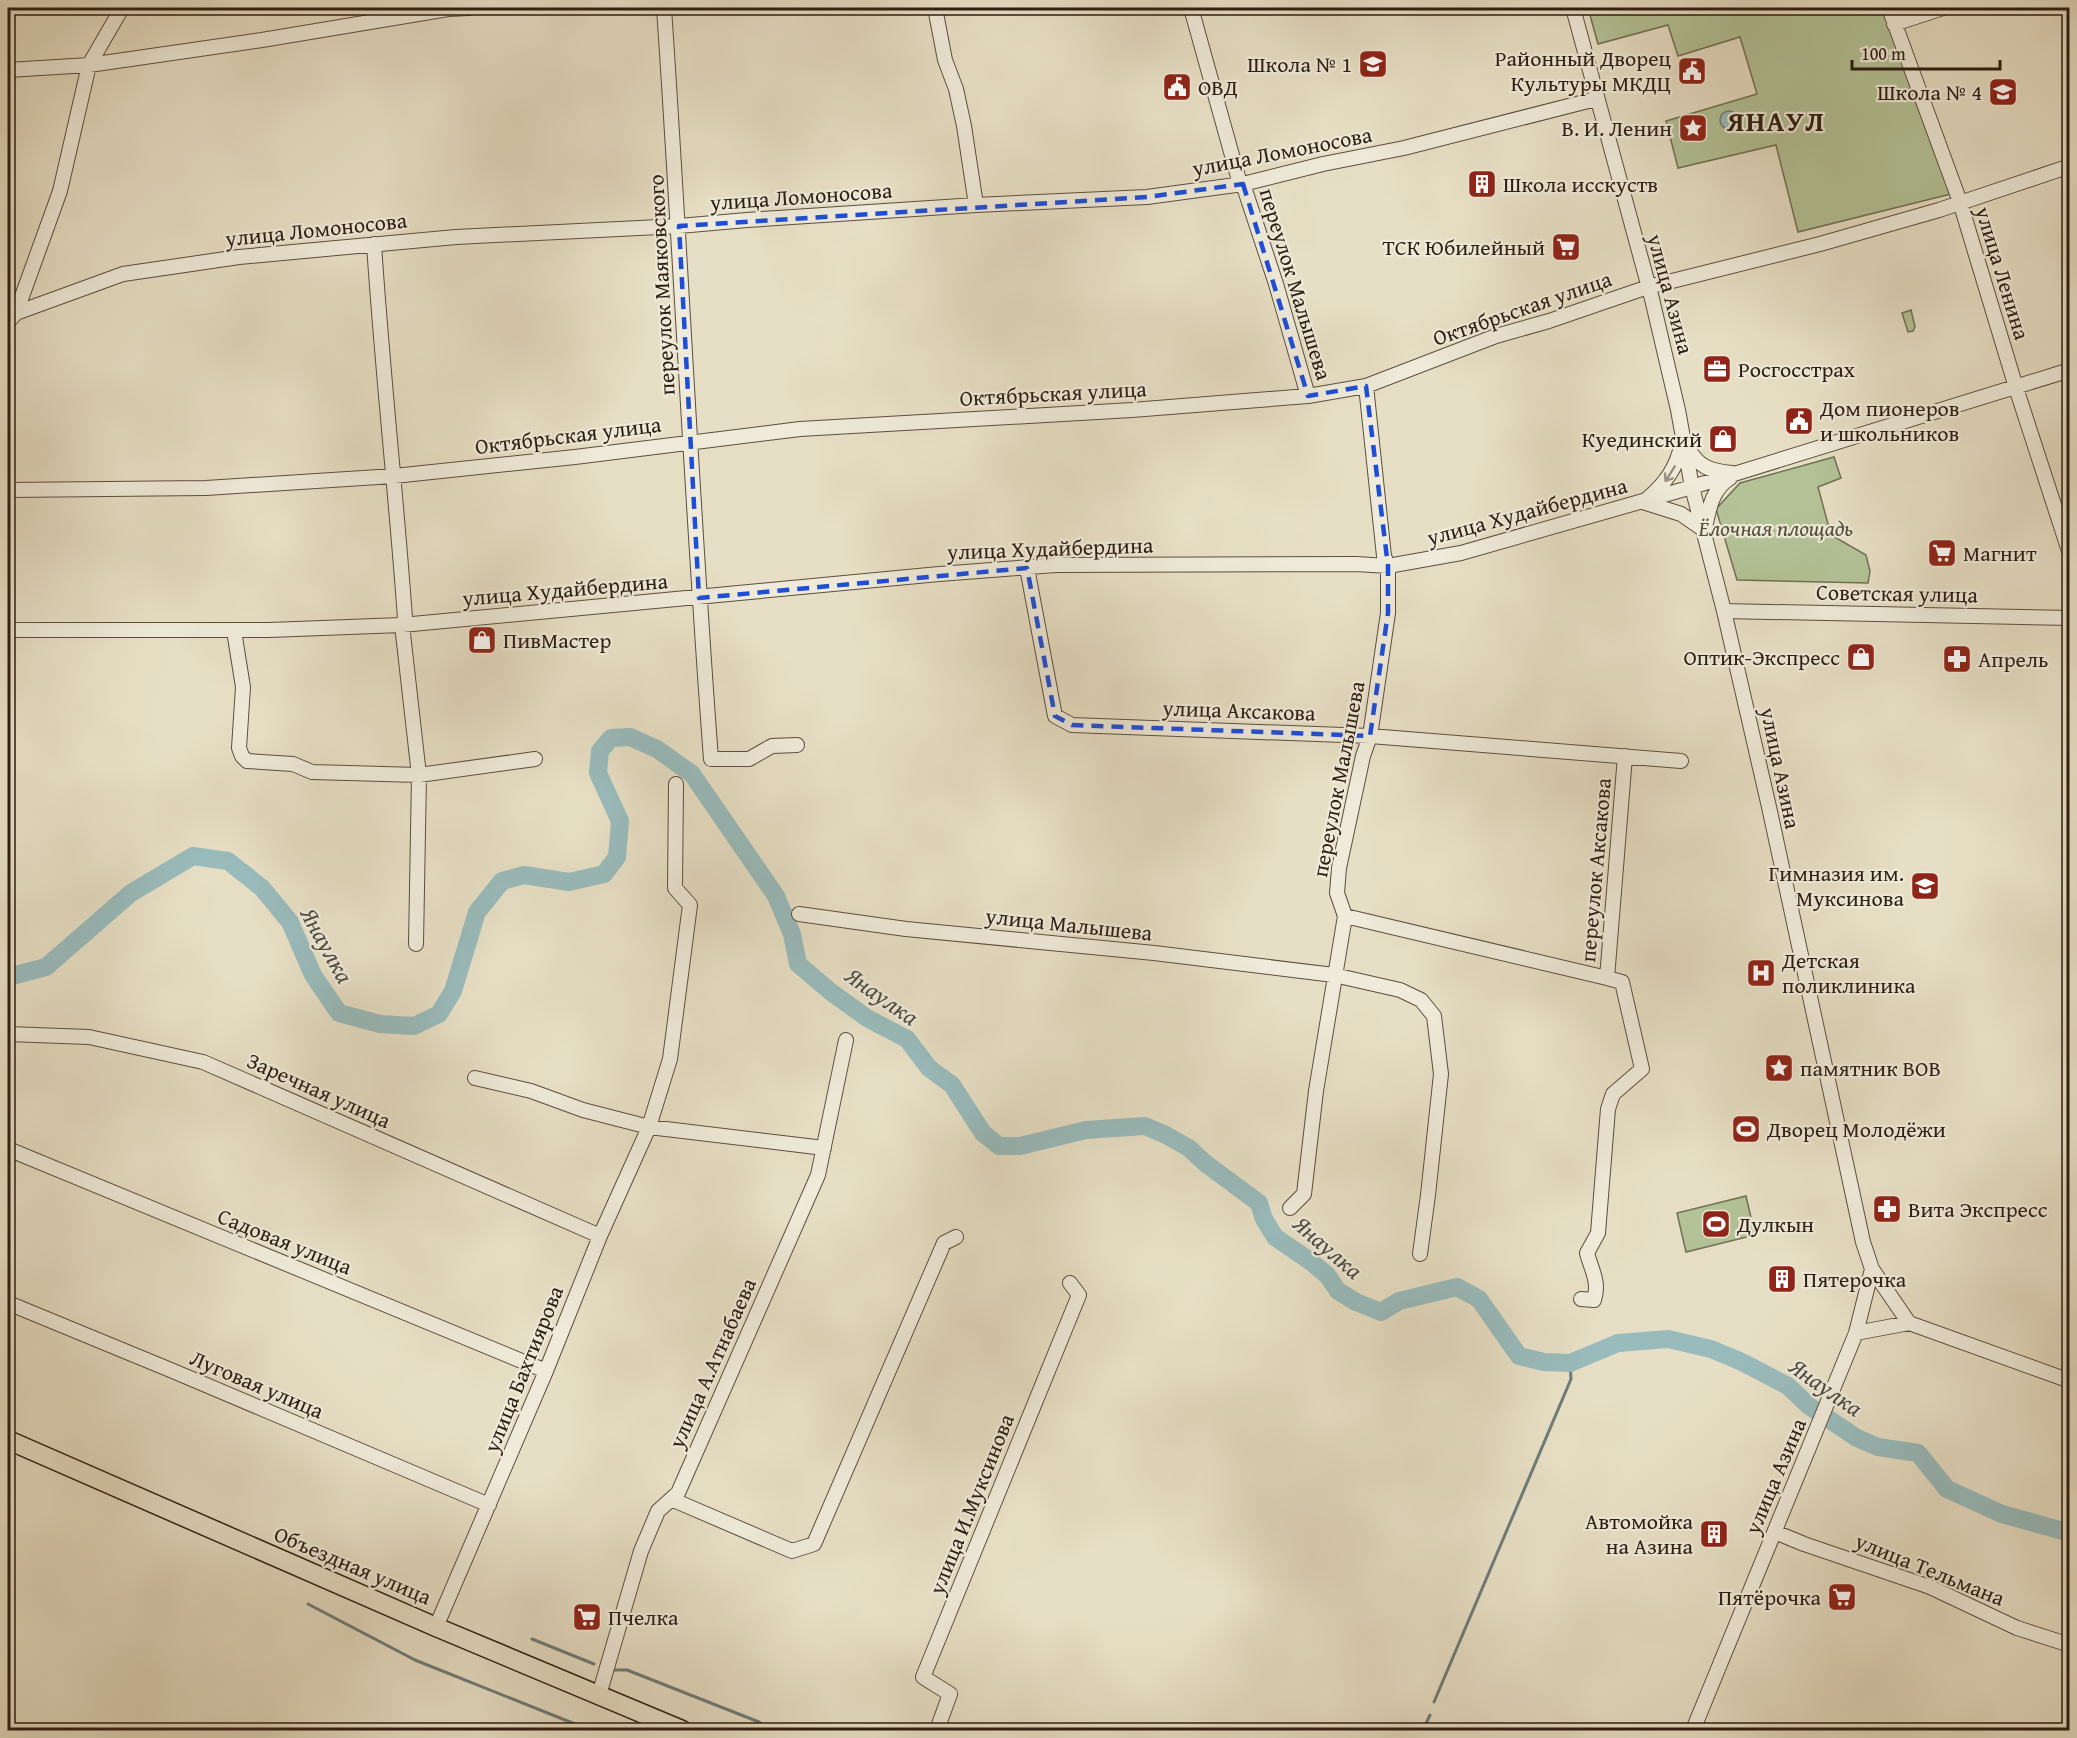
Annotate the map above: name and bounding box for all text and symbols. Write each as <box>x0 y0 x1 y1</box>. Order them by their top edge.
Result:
scale bar <box>1852 33 2000 71</box>
text: 100 m <box>1861 40 1906 67</box>
place label: Районный Дворец Культуры МКДЦ <box>1495 42 1671 99</box>
place label: Школа № 1 <box>1247 48 1352 80</box>
school or university icon: Школа № 1 <box>1357 48 1389 80</box>
public building icon: Районный Дворец Культуры МКДЦ <box>1676 55 1708 87</box>
public building icon: ОВД <box>1161 71 1193 103</box>
place label: ОВД <box>1198 71 1238 103</box>
place label: Школа № 4 <box>1877 76 1982 108</box>
school or university icon: Школа № 4 <box>1987 76 2019 108</box>
district label: ЯНАУЛ <box>1726 100 1825 141</box>
place label: В. И. Ленин <box>1561 112 1672 144</box>
place icon: В. И. Ленин <box>1677 112 1709 144</box>
street label: улица Ломоносова <box>1188 118 1375 184</box>
building icon: Школа исскуств <box>1466 168 1498 200</box>
place label: Школа исскуств <box>1503 168 1658 200</box>
street label: переулок Маяковского <box>639 174 683 396</box>
street label: улица Ломоносова <box>708 174 894 218</box>
street label: переулок Малышева <box>1252 184 1341 384</box>
street label: улица Ленина <box>1967 202 2039 344</box>
street label: улица Ломоносова <box>223 203 409 255</box>
street label: улица Азина <box>1639 229 1703 358</box>
place label: ТСК Юбилейный <box>1382 231 1545 263</box>
supermarket icon: ТСК Юбилейный <box>1550 231 1582 263</box>
street label: Октябрьская улица <box>1428 262 1616 354</box>
office icon: Росгосстрах <box>1701 353 1733 385</box>
place label: Росгосстрах <box>1738 353 1856 385</box>
street label: Октябрьская улица <box>959 372 1148 414</box>
place label: Дом пионеров и школьников <box>1819 392 1959 449</box>
public building icon: Дом пионеров и школьников <box>1783 405 1815 437</box>
street label: Октябрьская улица <box>473 408 663 462</box>
place label: Куединский <box>1582 423 1702 455</box>
shop icon: Куединский <box>1707 423 1739 455</box>
one-way arrow <box>1664 465 1676 482</box>
street label: улица Худайбердина <box>1422 469 1631 553</box>
park label: Ёлочная площадь <box>1698 512 1853 544</box>
street label: улица Худайбердина <box>945 528 1154 568</box>
supermarket icon: Магнит <box>1926 537 1958 569</box>
place label: Магнит <box>1963 537 2037 569</box>
street label: улица Худайбердина <box>460 564 670 614</box>
street label: Советская улица <box>1816 576 1979 610</box>
shop icon: ПивМастер <box>466 624 498 656</box>
place label: ПивМастер <box>503 624 611 656</box>
place label: Оптик-Экспресс <box>1684 641 1840 673</box>
shop icon: Оптик-Экспресс <box>1845 641 1877 673</box>
pharmacy icon: Апрель <box>1941 643 1973 675</box>
place label: Апрель <box>1978 643 2048 675</box>
street label: переулок Малышева <box>1303 678 1373 880</box>
street label: улица Аксакова <box>1161 691 1317 729</box>
street label: улица Азина <box>1752 703 1810 832</box>
street label: переулок Аксакова <box>1571 776 1619 963</box>
place label: Гимназия им. Муксинова <box>1769 857 1905 914</box>
school or university icon: Гимназия им. Муксинова <box>1909 870 1941 902</box>
street label: улица Малышева <box>983 899 1155 949</box>
water label: Янаулка <box>291 900 362 990</box>
place label: Детская поликлиника <box>1781 944 1916 1001</box>
water label: Янаулка <box>837 957 926 1034</box>
hospital icon: Детская поликлиника <box>1745 957 1777 989</box>
street label: Заречная улица <box>242 1044 397 1136</box>
place icon: памятник ВОВ <box>1763 1052 1795 1084</box>
place label: памятник ВОВ <box>1800 1052 1941 1084</box>
sports icon: Дворец Молодёжи <box>1730 1113 1762 1145</box>
place label: Дворец Молодёжи <box>1766 1113 1946 1145</box>
pharmacy icon: Вита Экспресс <box>1871 1193 1903 1225</box>
place label: Вита Экспресс <box>1908 1193 2048 1225</box>
street label: Садовая улица <box>213 1200 357 1283</box>
water label: Янаулка <box>1285 1206 1371 1287</box>
sports icon: Дулкын <box>1700 1208 1732 1240</box>
place label: Дулкын <box>1736 1208 1814 1240</box>
building icon: Пятерочка <box>1766 1263 1798 1295</box>
place label: Пятерочка <box>1803 1263 1907 1295</box>
street label: улица А.Атнабаева <box>660 1272 764 1454</box>
street label: улица Бахтиярова <box>475 1280 571 1458</box>
street label: Луговая улица <box>185 1341 329 1427</box>
water label: Янаулка <box>1781 1348 1870 1425</box>
street label: улица И.Муксинова <box>920 1408 1022 1600</box>
street label: улица Азина <box>1736 1412 1814 1540</box>
place label: Автомойка на Азина <box>1585 1505 1694 1562</box>
street label: Объездная улица <box>269 1517 437 1613</box>
building icon: Автомойка на Азина <box>1698 1518 1730 1550</box>
street label: улица Тельмана <box>1849 1524 2010 1614</box>
place label: Пятёрочка <box>1718 1581 1822 1613</box>
supermarket icon: Пятёрочка <box>1826 1581 1858 1613</box>
supermarket icon: Пчелка <box>571 1601 603 1633</box>
place label: Пчелка <box>608 1601 679 1633</box>

